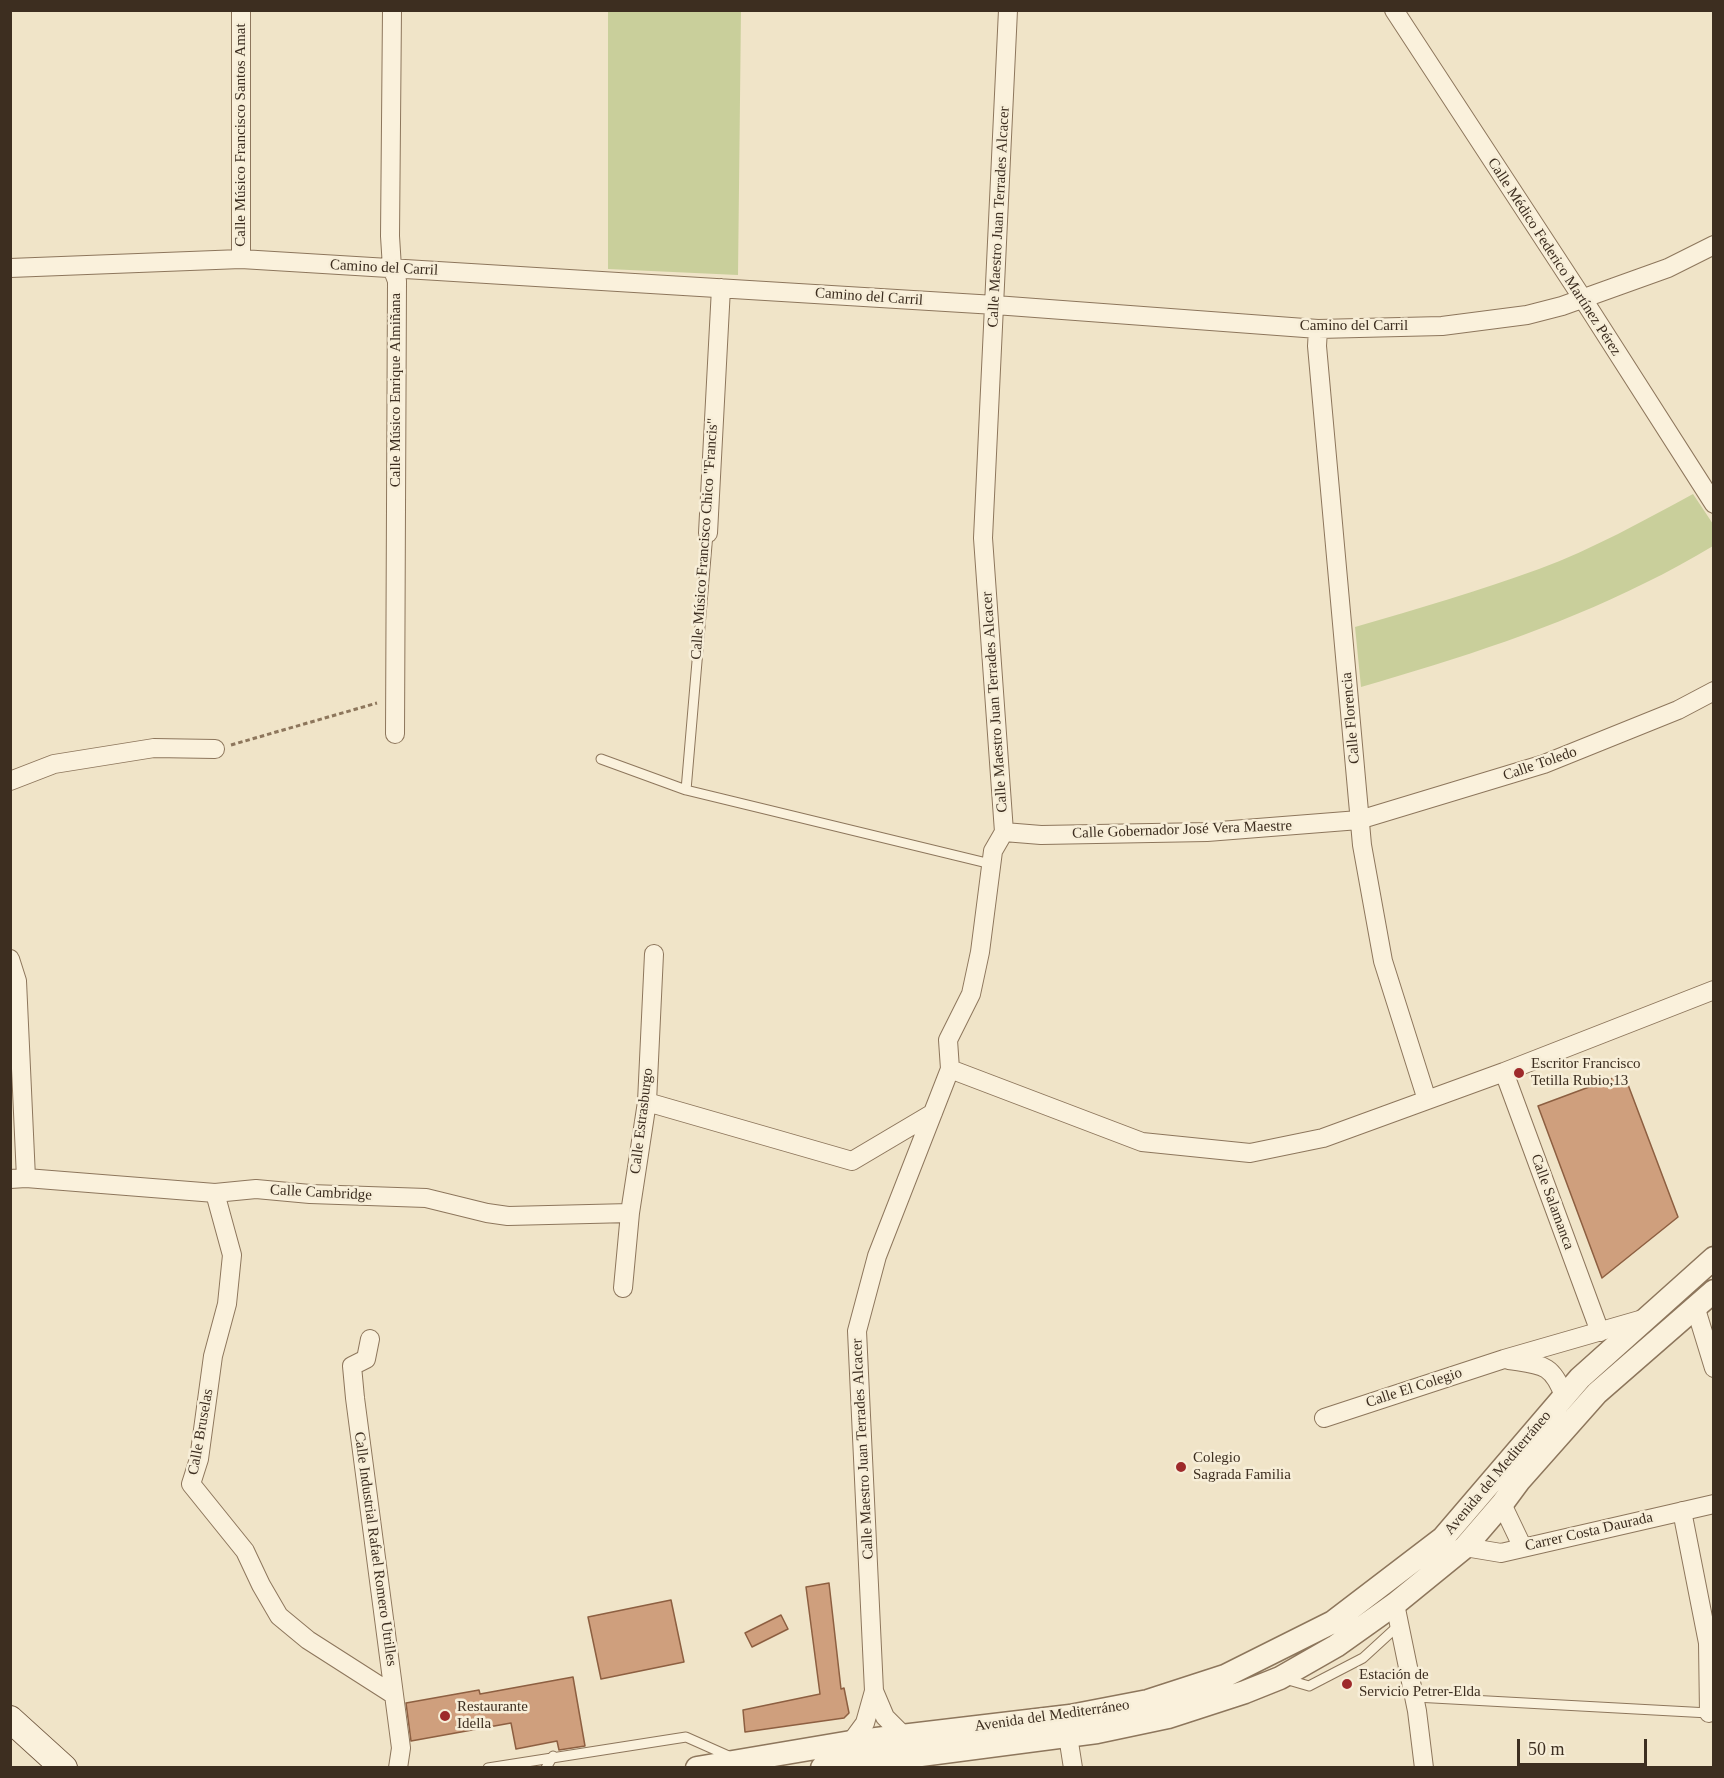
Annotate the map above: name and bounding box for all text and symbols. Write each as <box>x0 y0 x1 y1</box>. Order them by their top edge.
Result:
street label: Calle Músico Francisco Santos Amat <box>232 23 250 247</box>
street label: Calle Maestro Juan Terrades Alcacer <box>984 106 1014 328</box>
street label: Calle Médico Federico Martínez Pérez <box>1483 155 1625 359</box>
street label: Camino del Carril <box>329 256 439 280</box>
street label: Camino del Carril <box>814 284 924 310</box>
street label: Calle Músico Enrique Almiñana <box>387 293 405 487</box>
street label: Camino del Carril <box>1300 317 1408 335</box>
street label: Calle Músico Francisco Chico "Francis" <box>688 418 722 660</box>
street label: Calle Maestro Juan Terrades Alcacer <box>978 591 1012 813</box>
street label: Calle Florencia <box>1338 671 1364 765</box>
street label: Calle Toledo <box>1501 743 1579 785</box>
street label: Calle Gobernador José Vera Maestre <box>1072 817 1292 843</box>
place label: Escritor Francisco Tetilla Rubio,13 <box>1531 1055 1641 1090</box>
marker: Escritor Francisco Tetilla Rubio,13 <box>1512 1066 1526 1080</box>
street label: Calle Estrasburgo <box>627 1067 657 1175</box>
street label: Calle Salamanca <box>1526 1152 1578 1252</box>
street label: Calle Cambridge <box>270 1181 372 1205</box>
street label: Calle Maestro Juan Terrades Alcacer <box>848 1338 878 1560</box>
street label: Calle El Colegio <box>1364 1364 1464 1412</box>
street label: Calle Bruselas <box>185 1388 217 1476</box>
street label: Avenida del Mediterráneo <box>1441 1407 1555 1539</box>
street label: Calle Industrial Rafael Romero Utrilles <box>350 1431 400 1667</box>
place label: Colegio Sagrada Familia <box>1193 1449 1291 1484</box>
marker: Colegio Sagrada Familia <box>1174 1460 1188 1474</box>
street label: Carrer Costa Daurada <box>1523 1509 1655 1555</box>
place label: Estación de Servicio Petrer-Elda <box>1359 1666 1481 1701</box>
marker: Estación de Servicio Petrer-Elda <box>1340 1677 1354 1691</box>
street label: Avenida del Mediterráneo <box>973 1696 1131 1736</box>
place label: Restaurante Idella <box>457 1698 528 1733</box>
marker: Restaurante Idella <box>438 1709 452 1723</box>
scale bar <box>1520 1727 1650 1765</box>
text: 50 m <box>1528 1739 1565 1759</box>

